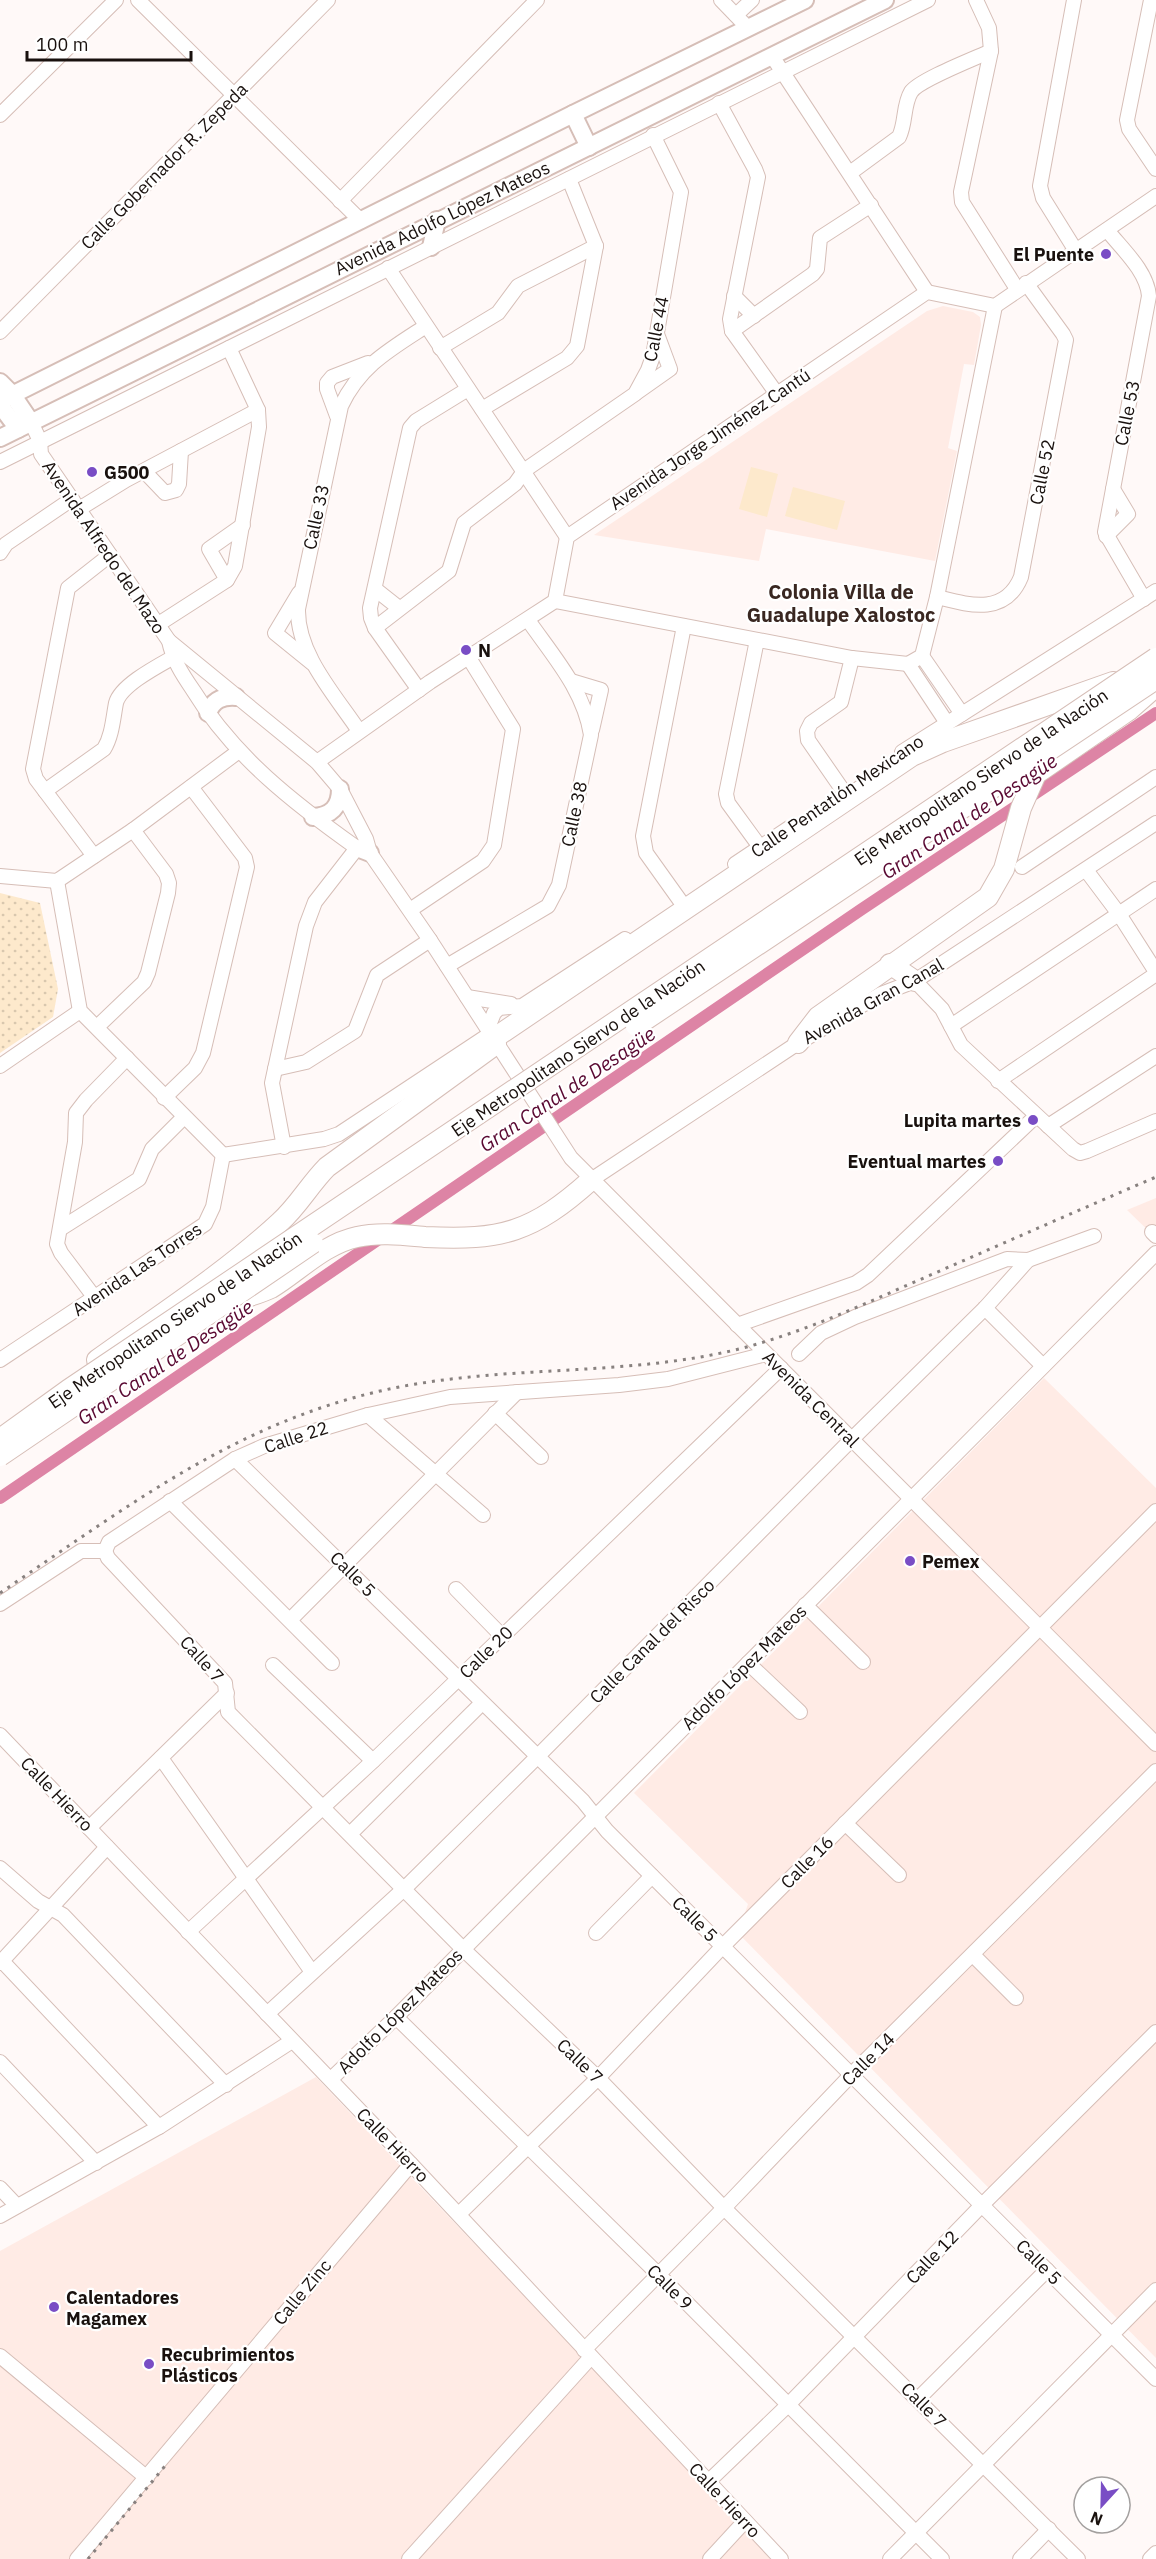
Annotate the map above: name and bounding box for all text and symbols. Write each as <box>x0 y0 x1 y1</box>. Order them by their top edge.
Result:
scale bar <box>27 24 190 62</box>
text: 100 m <box>36 33 88 56</box>
street label: Calle Gobernador R. Zepeda <box>76 77 253 254</box>
street label: Avenida Adolfo López Mateos <box>331 156 553 280</box>
place label: El Puente <box>1013 243 1094 266</box>
marker: El Puente <box>1099 247 1113 261</box>
street label: Calle 44 <box>638 294 674 364</box>
street label: Avenida Jorge Jiménez Cantú <box>605 363 815 515</box>
street label: Calle 53 <box>1109 378 1145 448</box>
street label: Calle 52 <box>1024 437 1060 507</box>
street label: Avenida Alfredo del Mazo <box>37 456 171 638</box>
place label: G500 <box>104 461 150 484</box>
marker: G500 <box>85 465 99 479</box>
street label: Calle 33 <box>298 482 334 552</box>
district label: Colonia Villa de Guadalupe Xalostoc <box>747 578 935 628</box>
place label: N <box>478 639 491 662</box>
marker: N <box>459 643 473 657</box>
street label: Eje Metropolitano Siervo de la Nación <box>850 683 1112 871</box>
street label: Calle Pentatlón Mexicano <box>746 729 928 863</box>
water label: Gran Canal de Desagüe <box>876 747 1062 885</box>
street label: Calle 38 <box>556 779 592 849</box>
street label: Avenida Gran Canal <box>799 953 948 1049</box>
street label: Eje Metropolitano Siervo de la Nación <box>447 954 709 1142</box>
water label: Gran Canal de Desagüe <box>474 1020 660 1158</box>
place label: Lupita martes <box>904 1109 1021 1132</box>
marker: Lupita martes <box>1026 1113 1040 1127</box>
place label: Eventual martes <box>847 1150 986 1173</box>
marker: Eventual martes <box>991 1154 1005 1168</box>
street label: Avenida Las Torres <box>68 1217 206 1321</box>
street label: Eje Metropolitano Siervo de la Nación <box>44 1226 306 1414</box>
water label: Gran Canal de Desagüe <box>72 1293 258 1431</box>
street label: Avenida Central <box>758 1346 864 1452</box>
street label: Calle 22 <box>261 1416 331 1458</box>
street label: Calle 5 <box>325 1546 381 1602</box>
place label: Pemex <box>922 1550 980 1573</box>
marker: Pemex <box>903 1554 917 1568</box>
street label: Calle Canal del Risco <box>585 1574 719 1708</box>
street label: Adolfo López Mateos <box>676 1599 812 1735</box>
street label: Calle 20 <box>454 1621 518 1683</box>
street label: Calle 7 <box>175 1631 229 1687</box>
street label: Calle Hierro <box>16 1752 98 1836</box>
street label: Calle 16 <box>775 1830 839 1894</box>
street label: Calle 5 <box>667 1891 723 1947</box>
street label: Adolfo López Mateos <box>332 1943 468 2079</box>
street label: Calle 14 <box>836 2027 900 2091</box>
street label: Calle 7 <box>552 2033 608 2089</box>
street label: Calle Hierro <box>352 2103 434 2187</box>
street label: Calle 12 <box>901 2225 963 2289</box>
street label: Calle 5 <box>1011 2234 1067 2290</box>
street label: Calle Zinc <box>268 2254 336 2330</box>
street label: Calle 9 <box>642 2259 698 2315</box>
place label: Calentadores Magamex <box>66 2286 179 2330</box>
marker: Calentadores Magamex <box>47 2300 61 2314</box>
place label: Recubrimientos Plásticos <box>161 2343 295 2387</box>
marker: Recubrimientos Plásticos <box>142 2357 156 2371</box>
street label: Calle 7 <box>896 2377 952 2433</box>
street label: Calle Hierro <box>684 2457 766 2543</box>
north arrow <box>1072 2475 1132 2535</box>
text: N <box>1087 2507 1106 2530</box>

